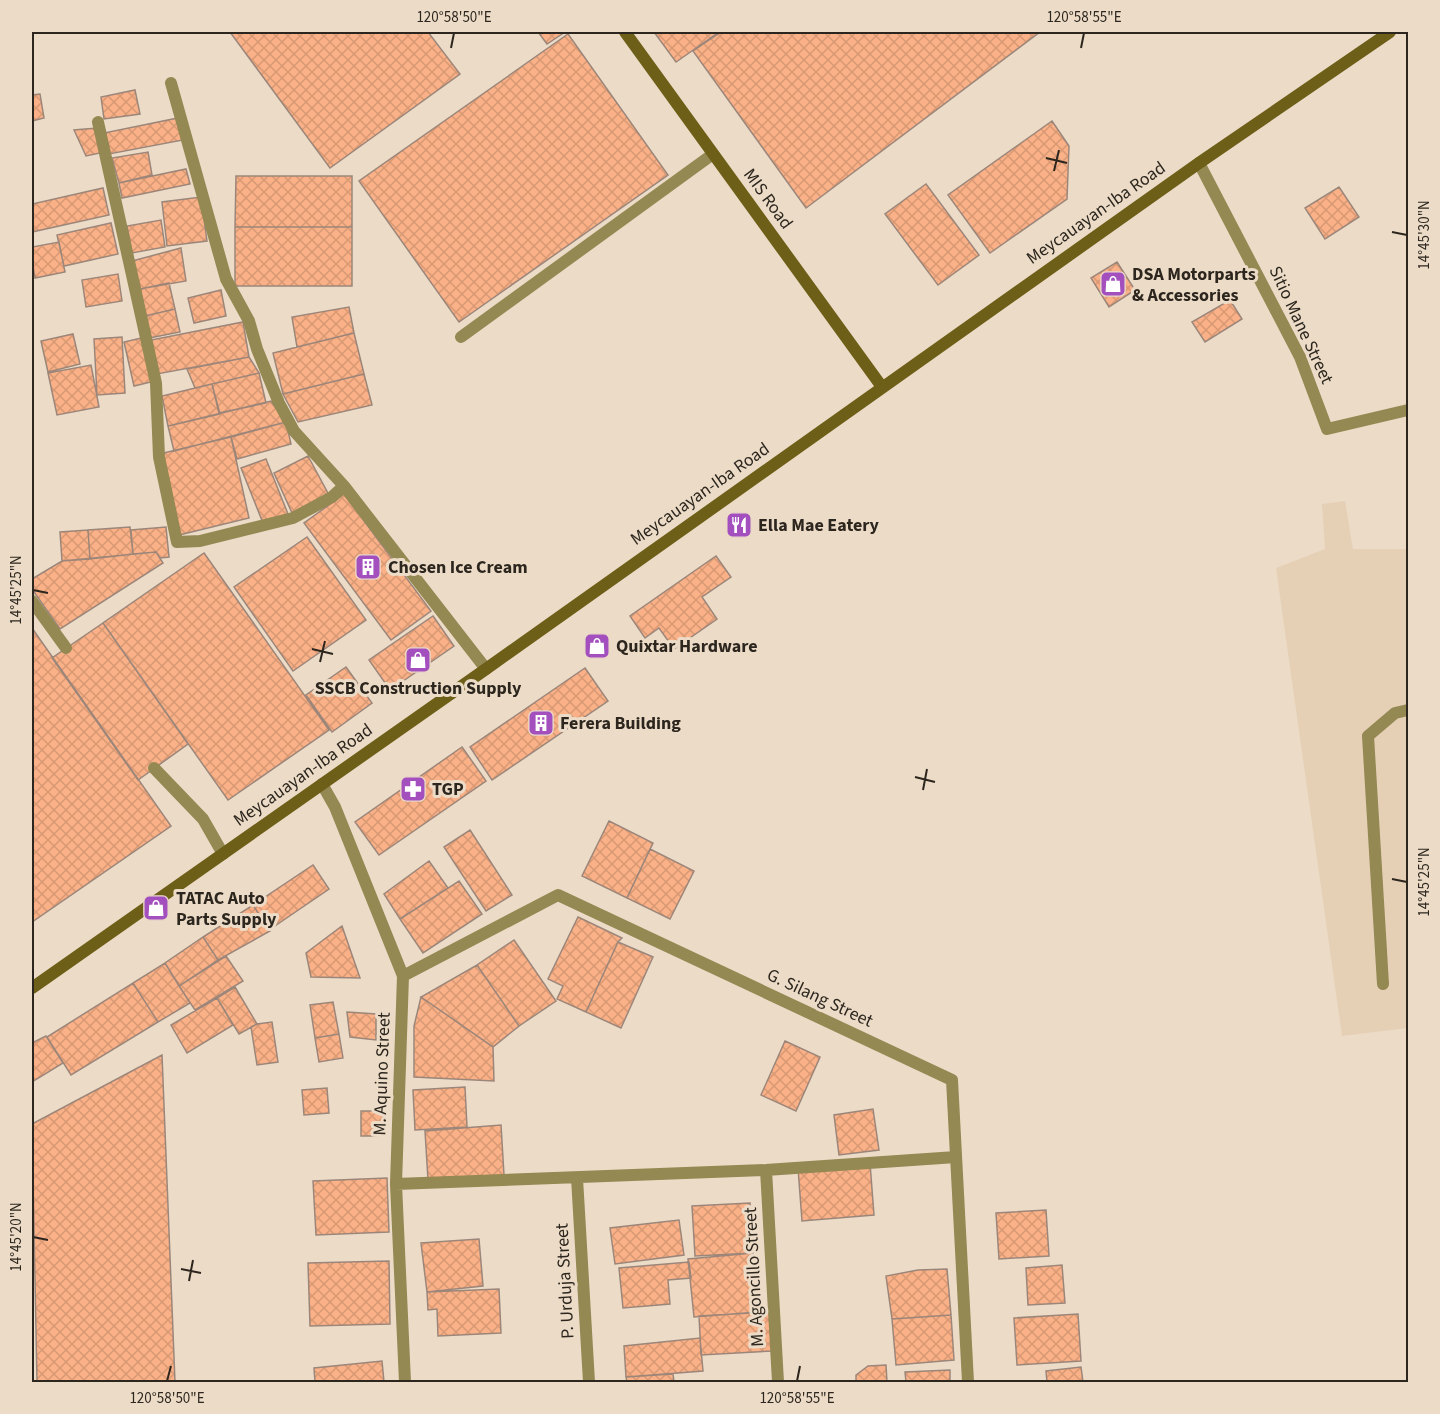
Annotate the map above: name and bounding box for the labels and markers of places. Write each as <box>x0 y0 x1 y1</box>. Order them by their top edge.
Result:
place label: DSA Motorparts & Accessories <box>1132 262 1256 308</box>
shop icon: DSA Motorparts & Accessories <box>1098 269 1128 299</box>
restaurant icon: Ella Mae Eatery <box>724 510 754 540</box>
place label: Ella Mae Eatery <box>758 513 880 538</box>
building icon: Chosen Ice Cream <box>353 552 383 582</box>
place label: Chosen Ice Cream <box>388 555 528 580</box>
shop icon: Quixtar Hardware <box>582 631 612 661</box>
place label: Quixtar Hardware <box>616 634 758 659</box>
shop icon: SSCB Construction Supply <box>403 645 433 675</box>
place label: SSCB Construction Supply <box>315 676 522 701</box>
building icon: Ferera Building <box>526 708 556 738</box>
place label: Ferera Building <box>560 711 681 736</box>
pharmacy icon: TGP <box>398 774 428 804</box>
place label: TGP <box>432 777 464 802</box>
place label: TATAC Auto Parts Supply <box>176 886 277 932</box>
shop icon: TATAC Auto Parts Supply <box>141 893 171 923</box>

